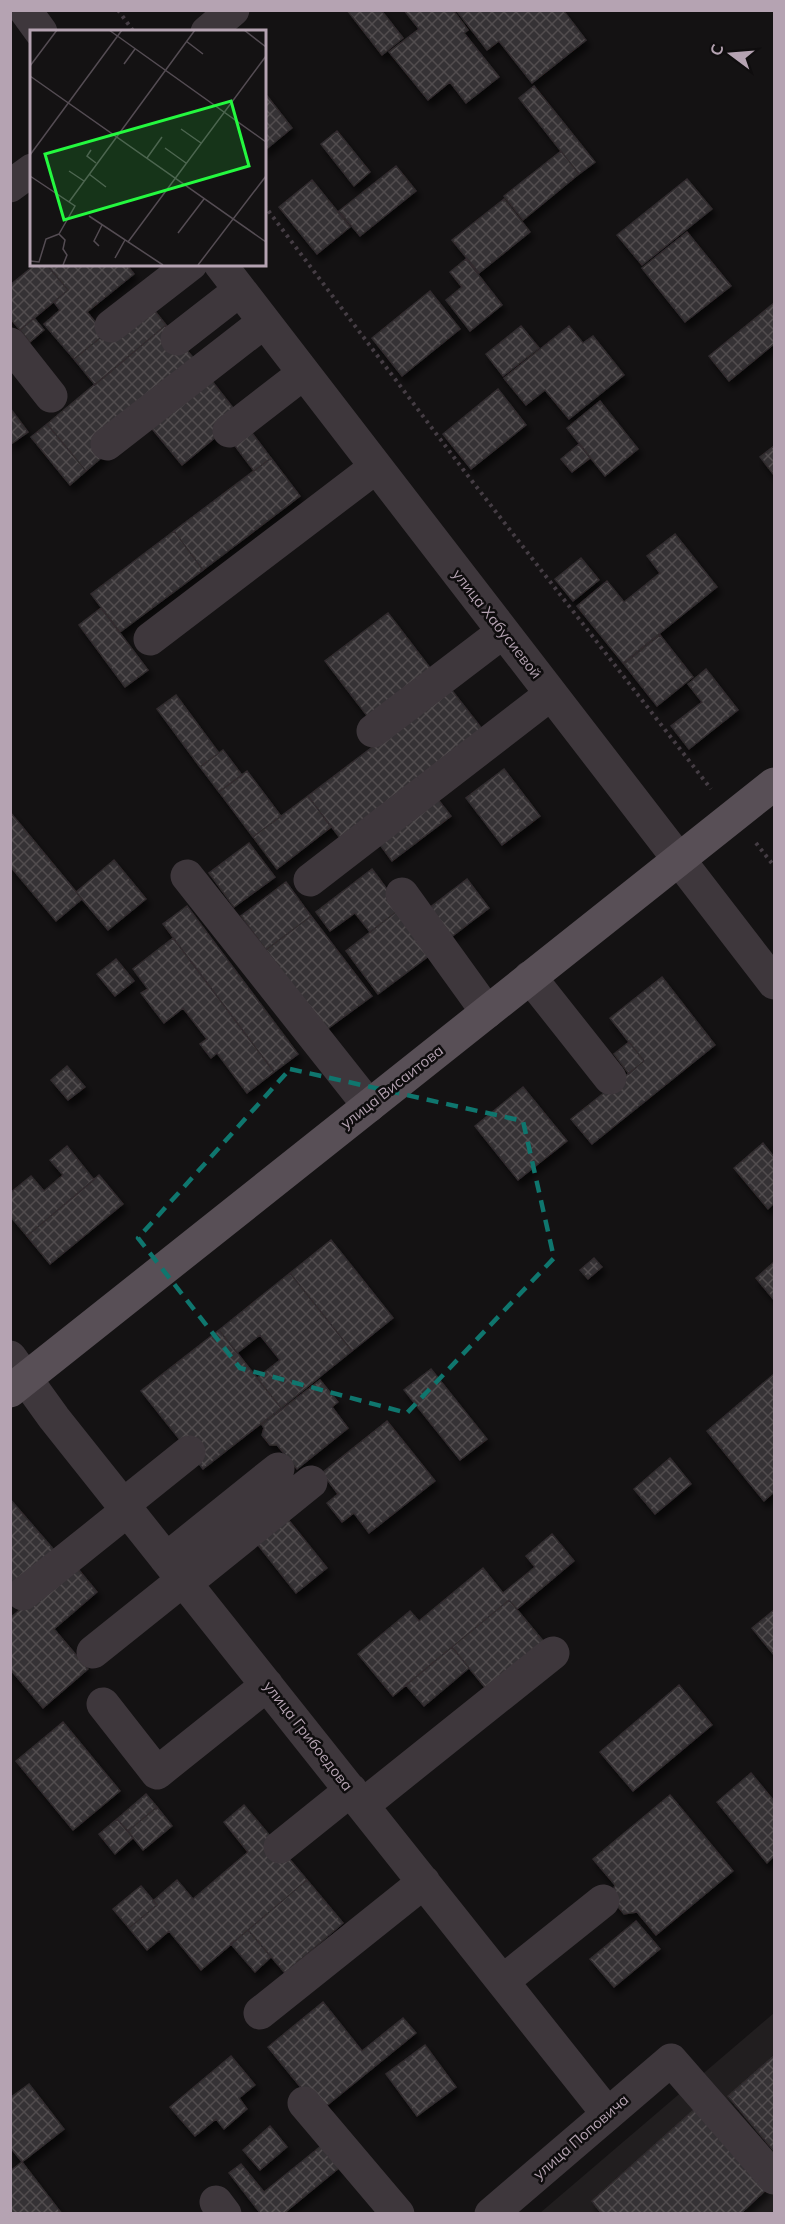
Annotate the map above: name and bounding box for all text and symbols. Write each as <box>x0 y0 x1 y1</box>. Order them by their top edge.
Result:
north arrow <box>701 24 761 84</box>
inset map <box>30 30 266 266</box>
text: С <box>705 42 728 58</box>
street label: улица Хабусиевой <box>449 565 546 682</box>
street label: улица Висаитова <box>336 1041 447 1133</box>
street label: улица Грибоедова <box>260 1677 357 1794</box>
street label: улица Поповича <box>529 2090 632 2183</box>

